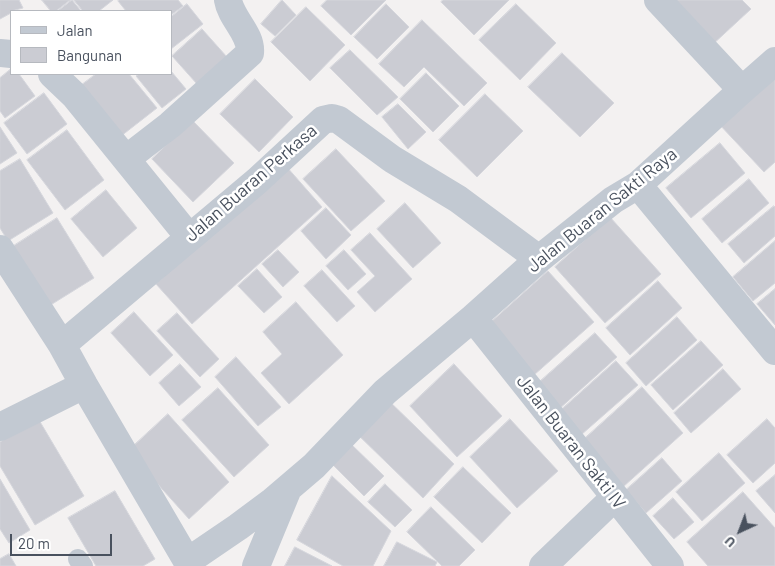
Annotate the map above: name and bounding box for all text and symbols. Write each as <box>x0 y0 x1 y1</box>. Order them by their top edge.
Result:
legend <box>10 10 172 75</box>
text: Jalan <box>57 21 93 39</box>
text: Bangunan <box>57 46 122 64</box>
street label: Jalan Buaran Perkasa <box>181 120 321 246</box>
street label: Jalan Buaran Sakti Raya <box>523 143 681 277</box>
street label: Jalan Buaran Sakti IV <box>512 371 630 513</box>
north arrow <box>715 506 765 556</box>
scale bar <box>12 524 115 556</box>
text: U <box>720 533 738 552</box>
text: 20 m <box>18 534 50 552</box>

